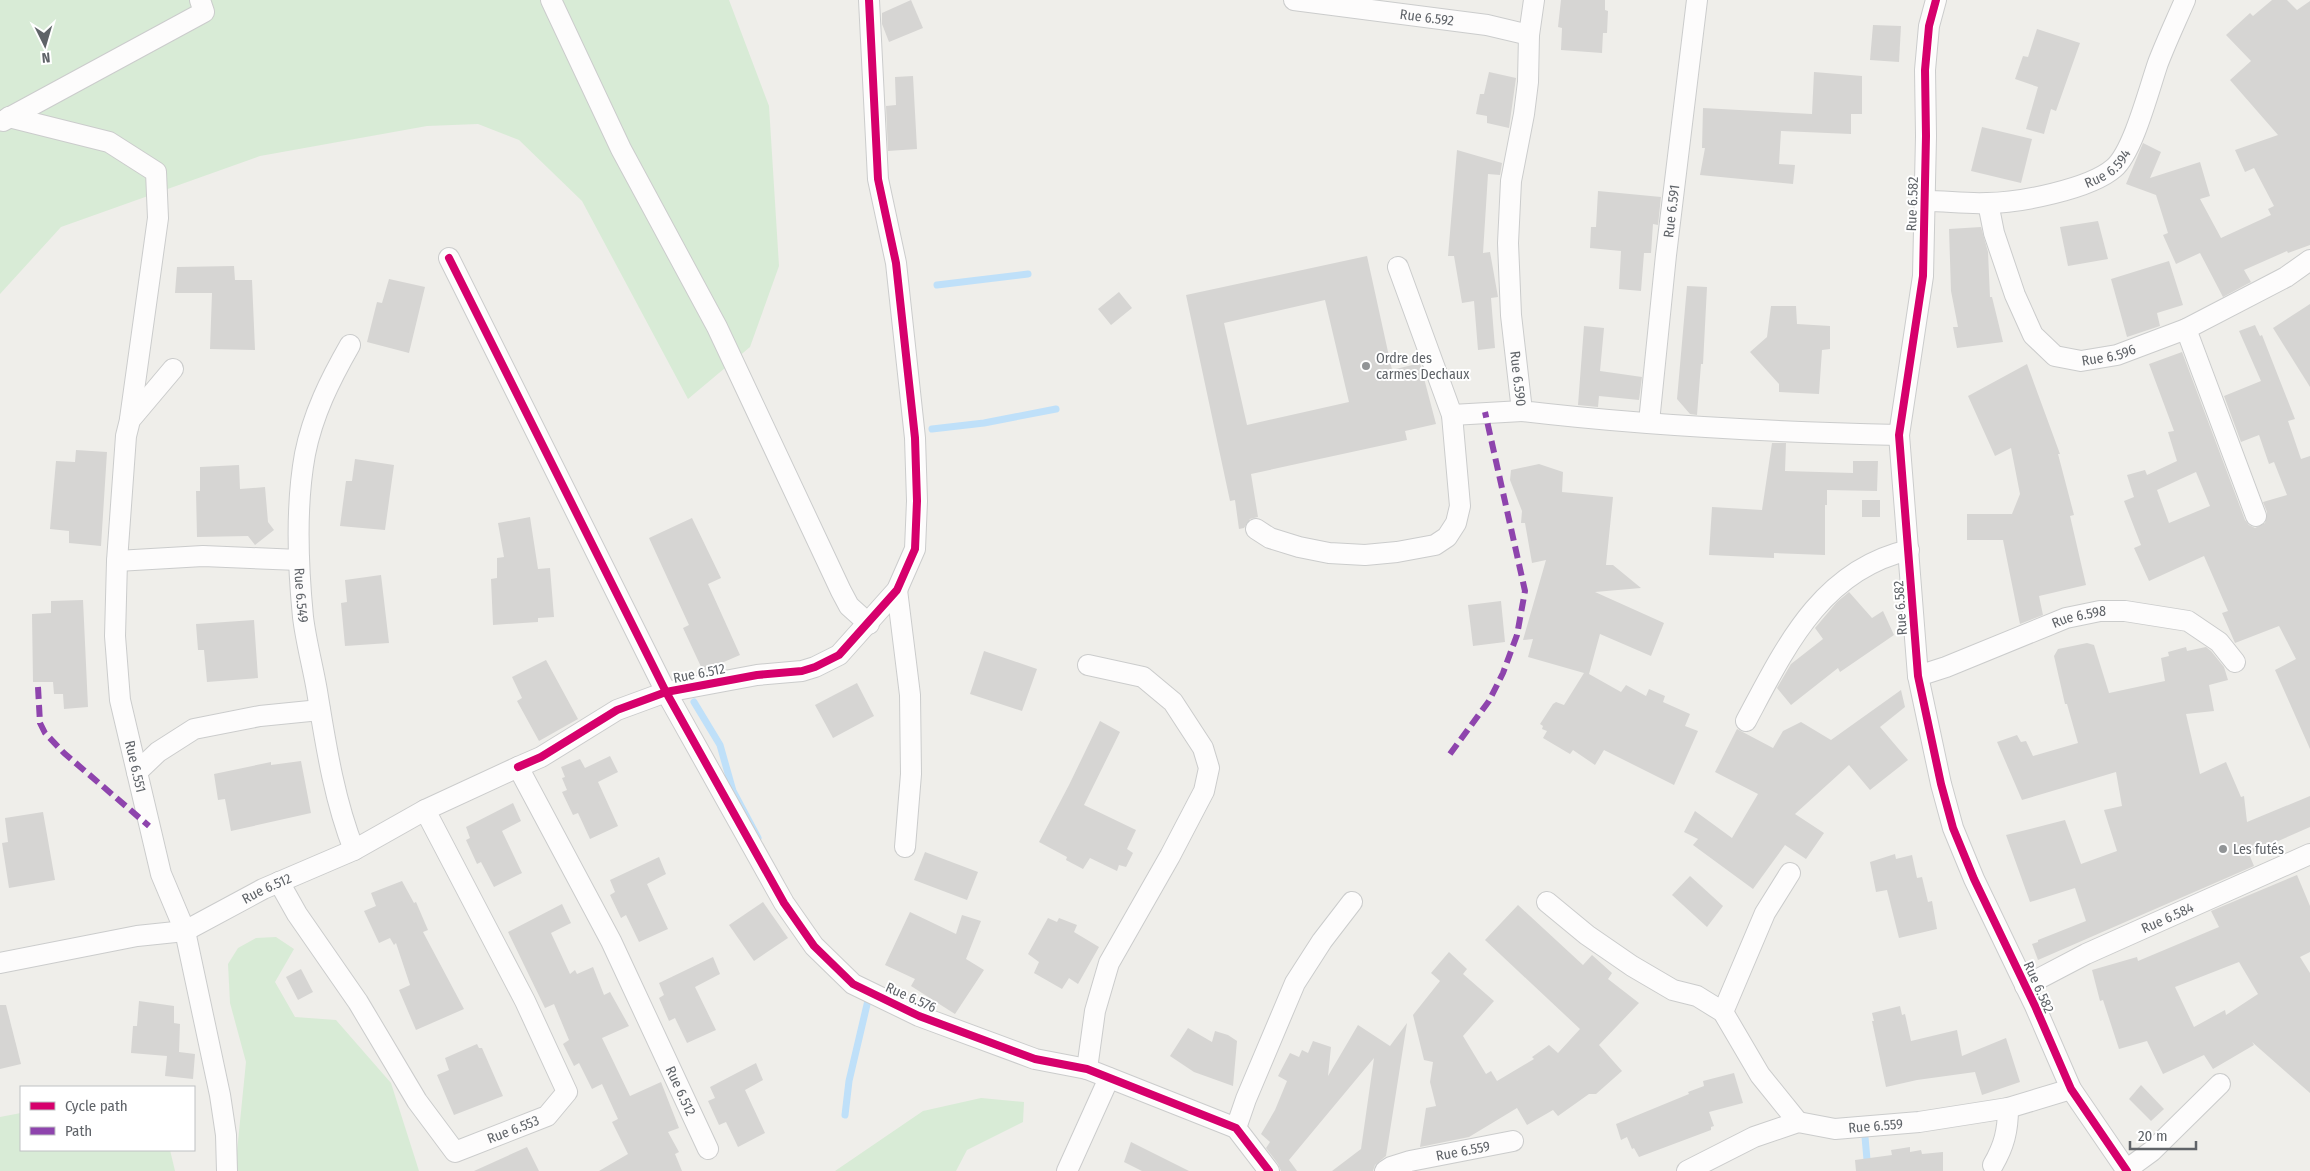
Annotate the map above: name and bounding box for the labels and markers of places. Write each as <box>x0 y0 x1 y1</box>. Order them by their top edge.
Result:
place label: Ordre des carmes Dechaux <box>1376 350 1470 383</box>
marker: Ordre des carmes Dechaux <box>1360 360 1372 372</box>
place label: Les futés <box>2233 841 2284 858</box>
marker: Les futés <box>2217 843 2229 855</box>

